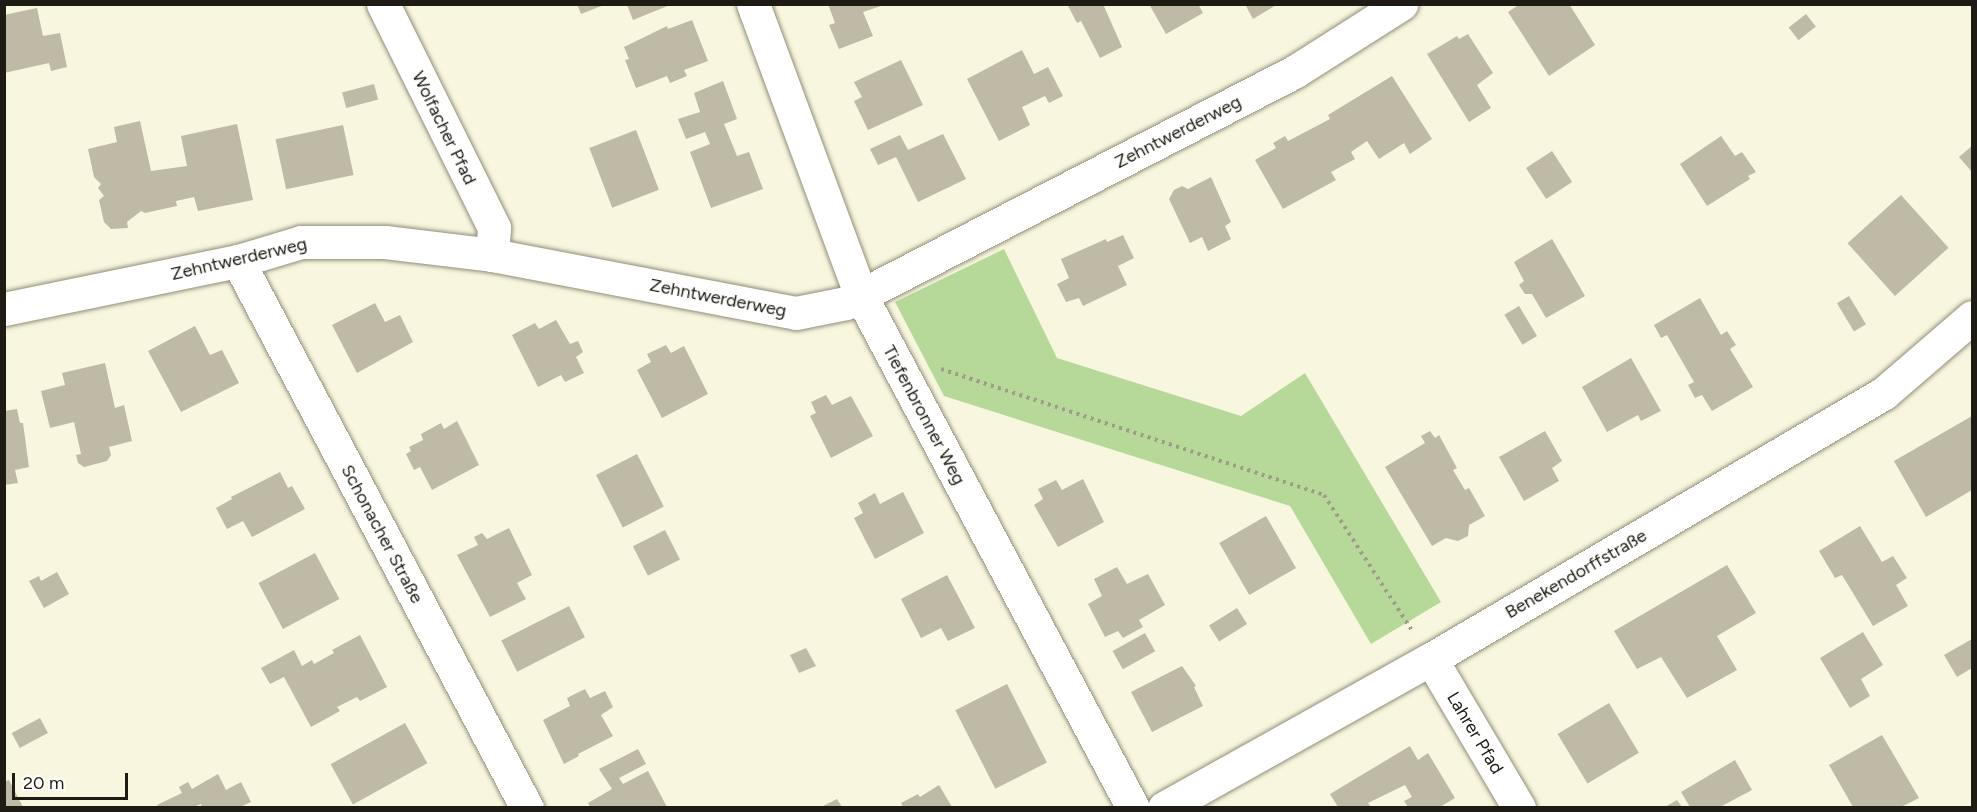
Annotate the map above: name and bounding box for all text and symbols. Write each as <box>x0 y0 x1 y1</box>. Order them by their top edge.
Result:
street label: Wolfacher Pfad <box>407 68 481 188</box>
street label: Zehntwerderweg <box>1111 91 1245 173</box>
street label: Zehntwerderweg <box>169 233 309 285</box>
street label: Zehntwerderweg <box>648 274 788 322</box>
street label: Tiefenbronner Weg <box>878 342 970 488</box>
street label: Schonacher Straße <box>336 461 428 607</box>
street label: Benekendorffstraße <box>1501 525 1651 623</box>
street label: Lahrer Pfad <box>1442 688 1508 778</box>
scale bar <box>15 761 130 799</box>
text: 20 m <box>23 772 64 794</box>

